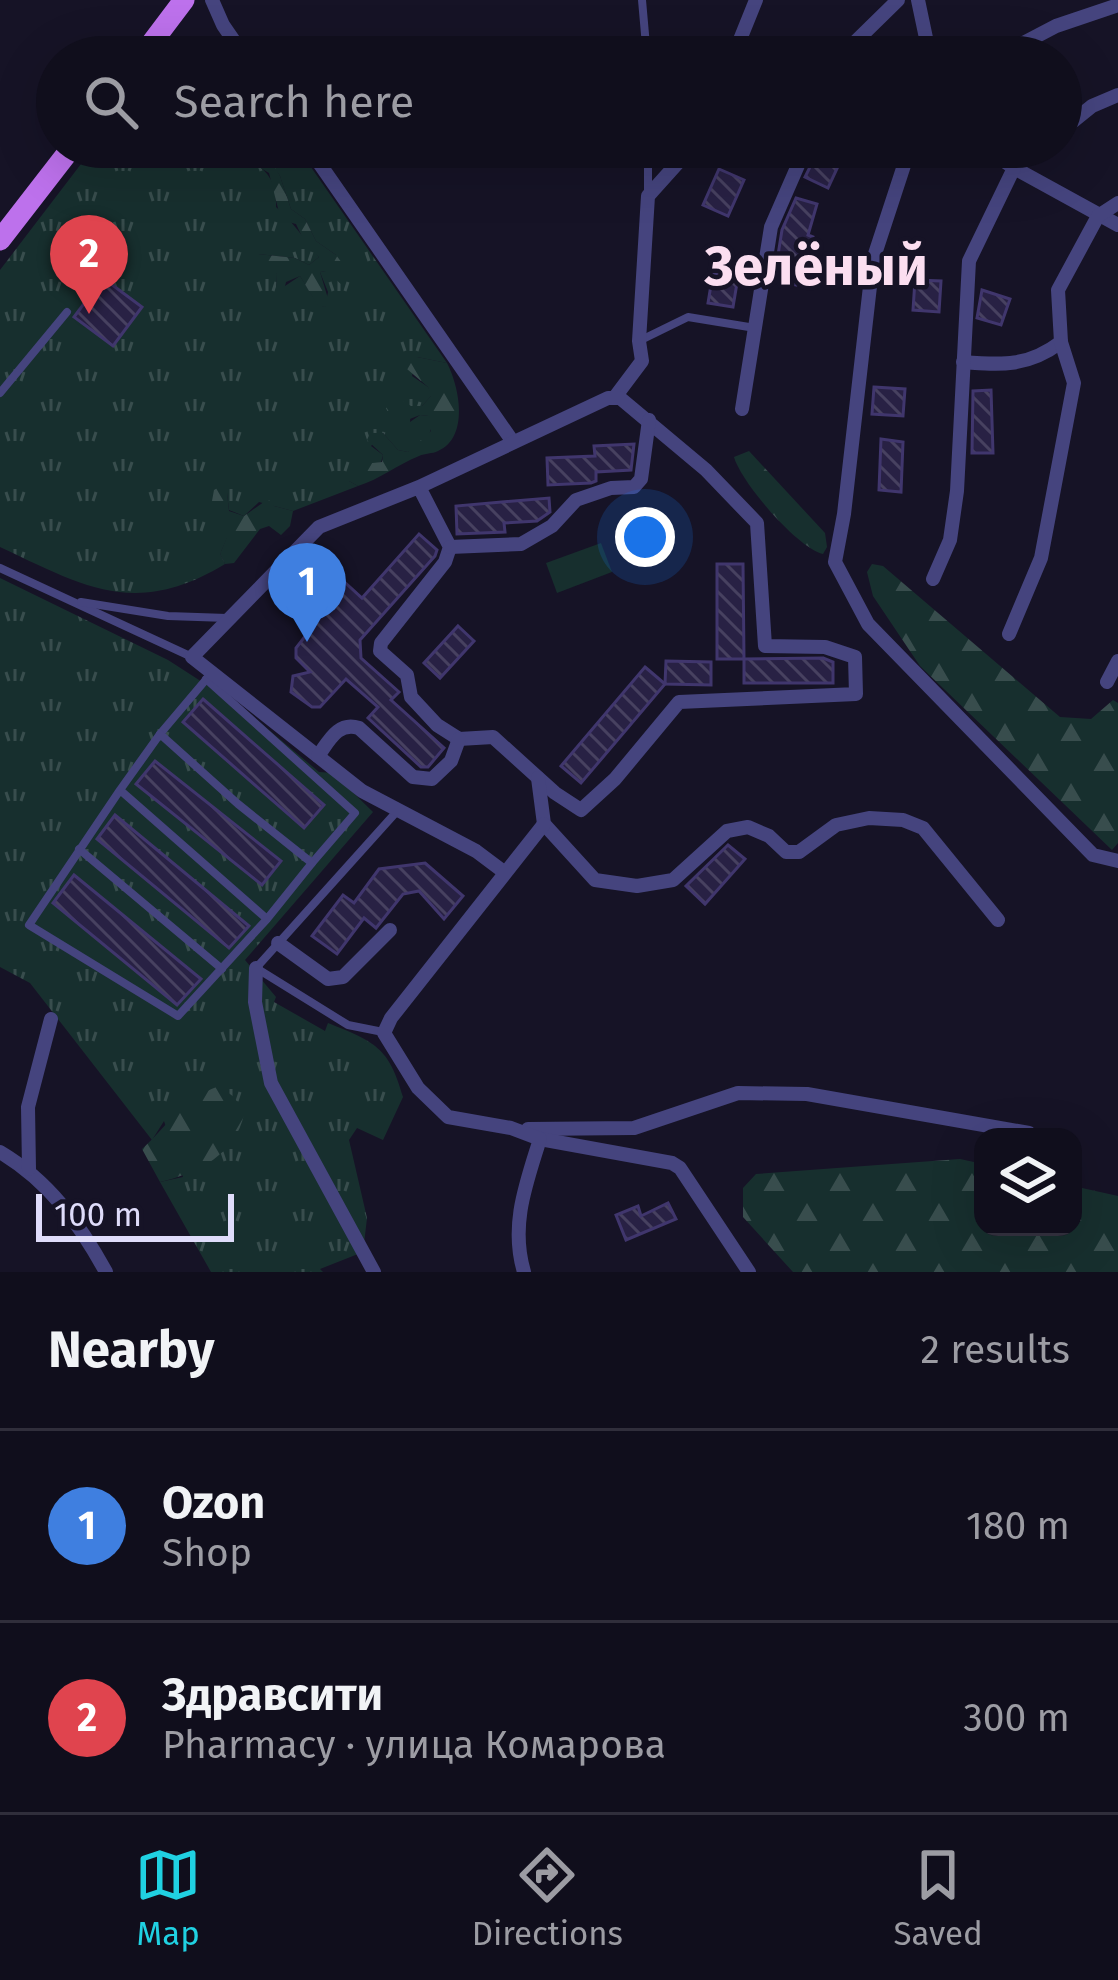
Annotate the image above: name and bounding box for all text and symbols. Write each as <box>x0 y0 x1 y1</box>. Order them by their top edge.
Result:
search box <box>36 36 1082 168</box>
icon: search <box>78 69 144 135</box>
text: Search here <box>174 75 414 129</box>
pin: 2 <box>50 215 128 314</box>
district label: Зелёный <box>703 235 928 299</box>
your location <box>615 507 675 567</box>
pin: 1 <box>268 543 346 642</box>
map controls <box>974 1128 1082 1236</box>
button: layers <box>974 1128 1082 1236</box>
scale bar <box>36 1188 234 1241</box>
text: 100 m <box>54 1195 142 1235</box>
text: Nearby <box>48 1319 214 1381</box>
text: 2 results <box>921 1327 1070 1373</box>
text: Ozon <box>162 1476 265 1530</box>
text: 1 <box>78 1503 96 1549</box>
text: 180 m <box>966 1503 1070 1549</box>
text: Shop <box>162 1530 252 1576</box>
text: Здравсити <box>162 1668 383 1722</box>
text: 2 <box>77 1695 97 1741</box>
text: 300 m <box>963 1695 1070 1741</box>
text: Pharmacy · улица Комарова <box>162 1722 666 1768</box>
tab: Map <box>135 1842 201 1954</box>
tab: Directions <box>472 1842 623 1954</box>
tab: Saved <box>893 1842 983 1954</box>

